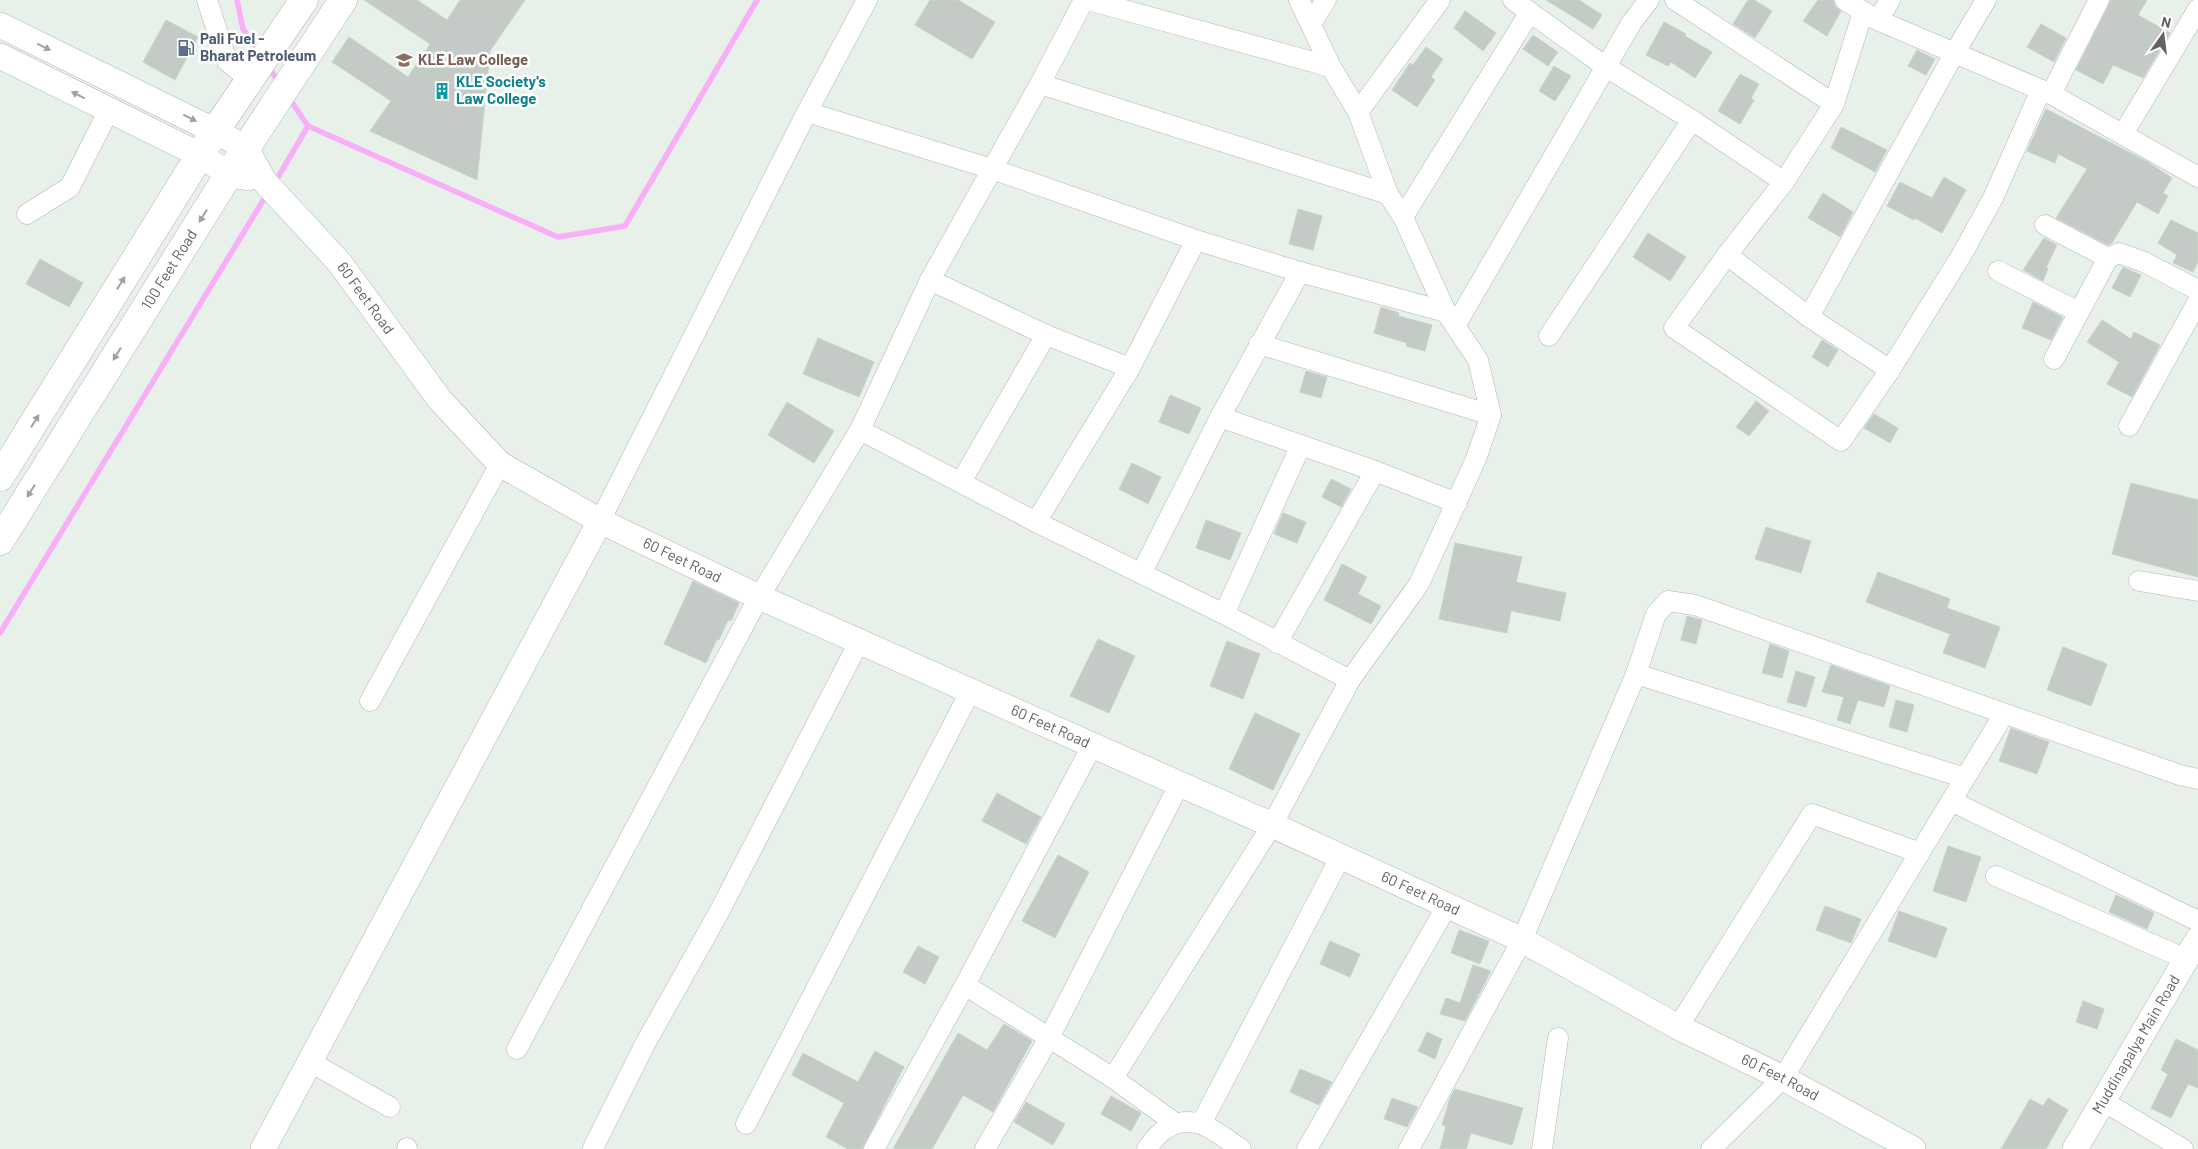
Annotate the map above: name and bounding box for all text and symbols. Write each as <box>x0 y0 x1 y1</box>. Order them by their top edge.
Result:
north arrow <box>2138 10 2188 60</box>
text: N <box>2160 13 2173 31</box>
place label: Pali Fuel - Bharat Petroleum <box>200 29 316 64</box>
fuel station icon: Pali Fuel - Bharat Petroleum <box>176 38 196 58</box>
one-way arrow <box>37 43 51 51</box>
school or university icon: KLE Law College <box>394 50 414 70</box>
place label: KLE Law College <box>418 50 528 68</box>
place label: KLE Society's Law College <box>456 72 546 107</box>
building icon: KLE Society's Law College <box>432 81 452 101</box>
one-way arrow <box>71 91 85 99</box>
one-way arrow <box>183 115 197 123</box>
one-way arrow <box>198 209 208 222</box>
street label: 100 Feet Road <box>137 226 200 312</box>
street label: 60 Feet Road <box>334 258 399 337</box>
one-way arrow <box>116 276 125 289</box>
one-way arrow <box>112 347 122 360</box>
one-way arrow <box>30 414 40 427</box>
one-way arrow <box>26 485 36 498</box>
street label: 60 Feet Road <box>641 533 725 586</box>
street label: 60 Feet Road <box>1008 700 1093 751</box>
street label: 60 Feet Road <box>1379 867 1463 918</box>
street label: Muddinapalya Main Road <box>2088 971 2183 1117</box>
street label: 60 Feet Road <box>1739 1049 1822 1104</box>

